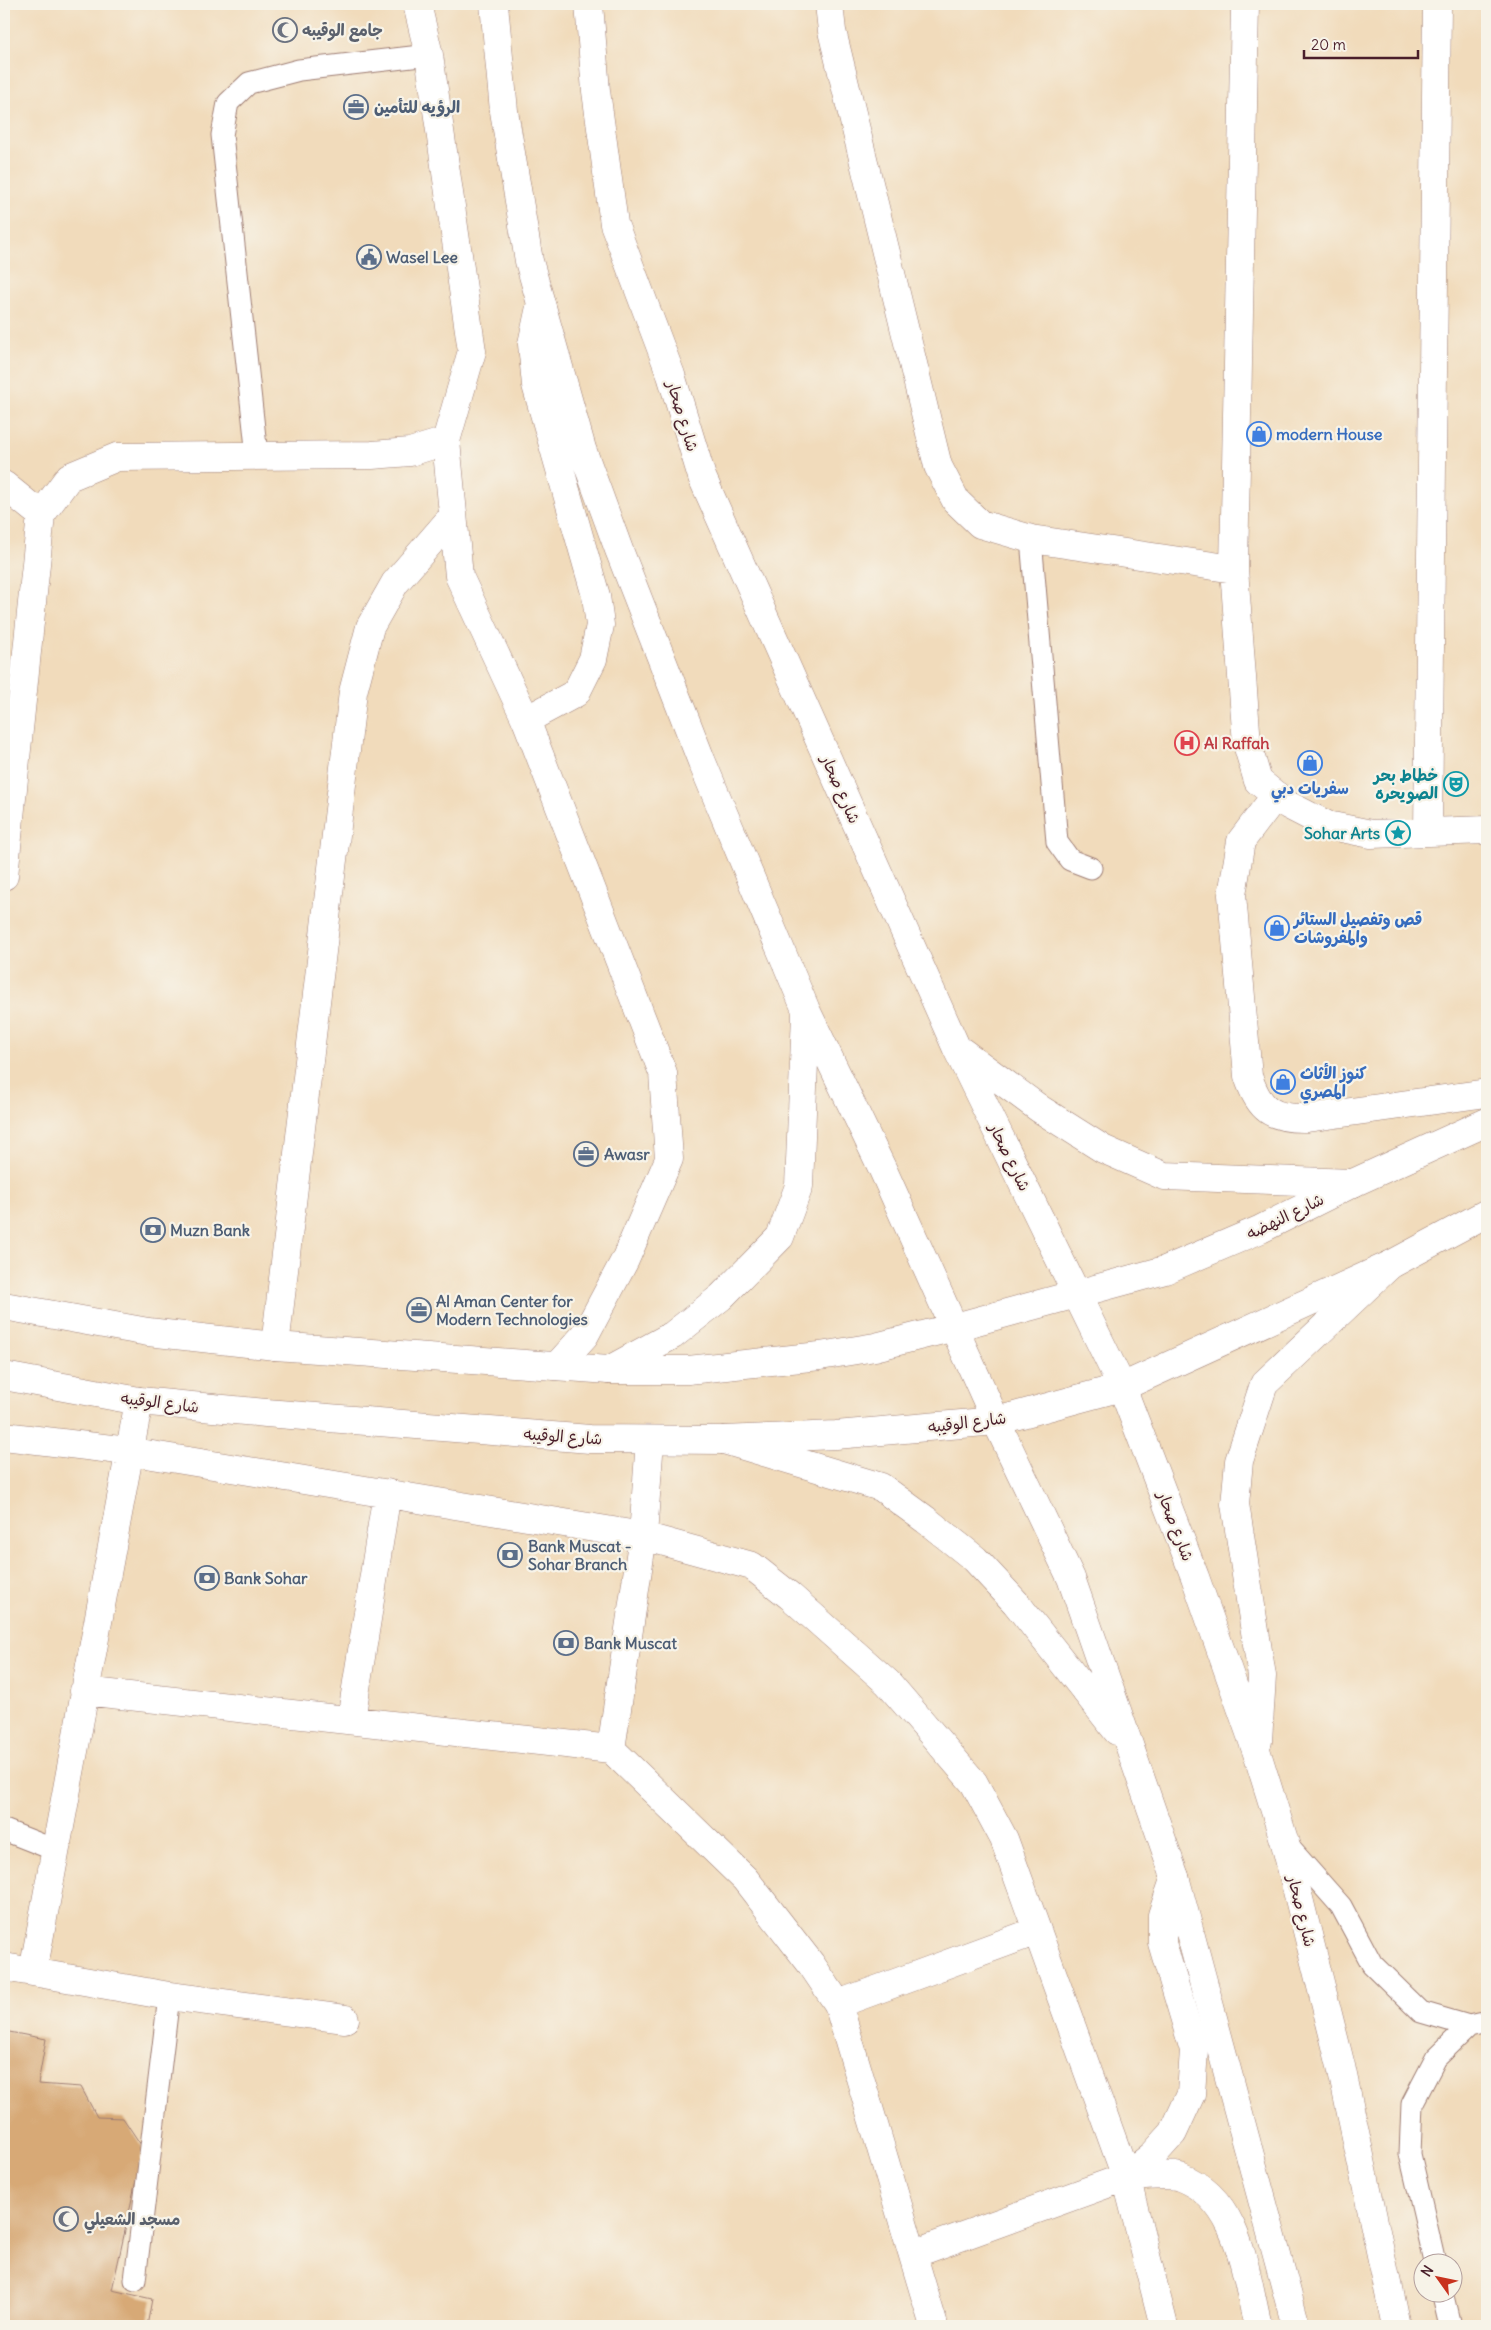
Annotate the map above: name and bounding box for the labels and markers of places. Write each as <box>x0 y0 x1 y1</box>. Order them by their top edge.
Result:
mosque icon: جامع الوقيبه <box>272 17 298 43</box>
place label: جامع الوقيبه <box>302 20 383 42</box>
office icon: الرؤيه للتأمين <box>343 94 369 120</box>
place label: الرؤيه للتأمين <box>374 97 460 117</box>
public building icon: Wasel Lee <box>356 244 382 270</box>
place label: Wasel Lee <box>386 247 458 267</box>
shop icon: modern House <box>1246 421 1272 447</box>
place label: modern House <box>1276 424 1383 444</box>
hospital icon: Al Raffah <box>1174 730 1200 756</box>
place label: Al Raffah <box>1204 733 1270 753</box>
shop icon: سفريات دبي <box>1297 750 1323 776</box>
place label: خطاط بحر الصويحره <box>1372 765 1438 804</box>
theatre icon: خطاط بحر الصويحره <box>1443 771 1469 797</box>
place label: سفريات دبي <box>1271 778 1349 803</box>
place icon: Sohar Arts <box>1385 820 1411 846</box>
place label: Sohar Arts <box>1304 823 1380 843</box>
place label: قص وتفصيل الستائر والمفروشات <box>1292 909 1422 949</box>
shop icon: قص وتفصيل الستائر والمفروشات <box>1264 915 1290 941</box>
place label: كنوز الأثاث المصري <box>1300 1062 1367 1104</box>
shop icon: كنوز الأثاث المصري <box>1270 1069 1296 1095</box>
office icon: Awasr <box>573 1141 599 1167</box>
place label: Awasr <box>604 1144 650 1164</box>
bank icon: Muzn Bank <box>140 1217 166 1243</box>
place label: Muzn Bank <box>170 1220 250 1240</box>
place label: Al Aman Center for Modern Technologies <box>436 1291 588 1330</box>
office icon: Al Aman Center for Modern Technologies <box>406 1297 432 1323</box>
place label: Bank Muscat - Sohar Branch <box>528 1536 632 1574</box>
bank icon: Bank Muscat - Sohar Branch <box>497 1542 523 1568</box>
bank icon: Bank Sohar <box>194 1565 220 1591</box>
place label: Bank Sohar <box>224 1568 308 1588</box>
bank icon: Bank Muscat <box>553 1630 579 1656</box>
place label: Bank Muscat <box>584 1633 678 1653</box>
mosque icon: مسجد الشعيلي <box>53 2206 79 2232</box>
place label: مسجد الشعيلي <box>84 2209 180 2234</box>

